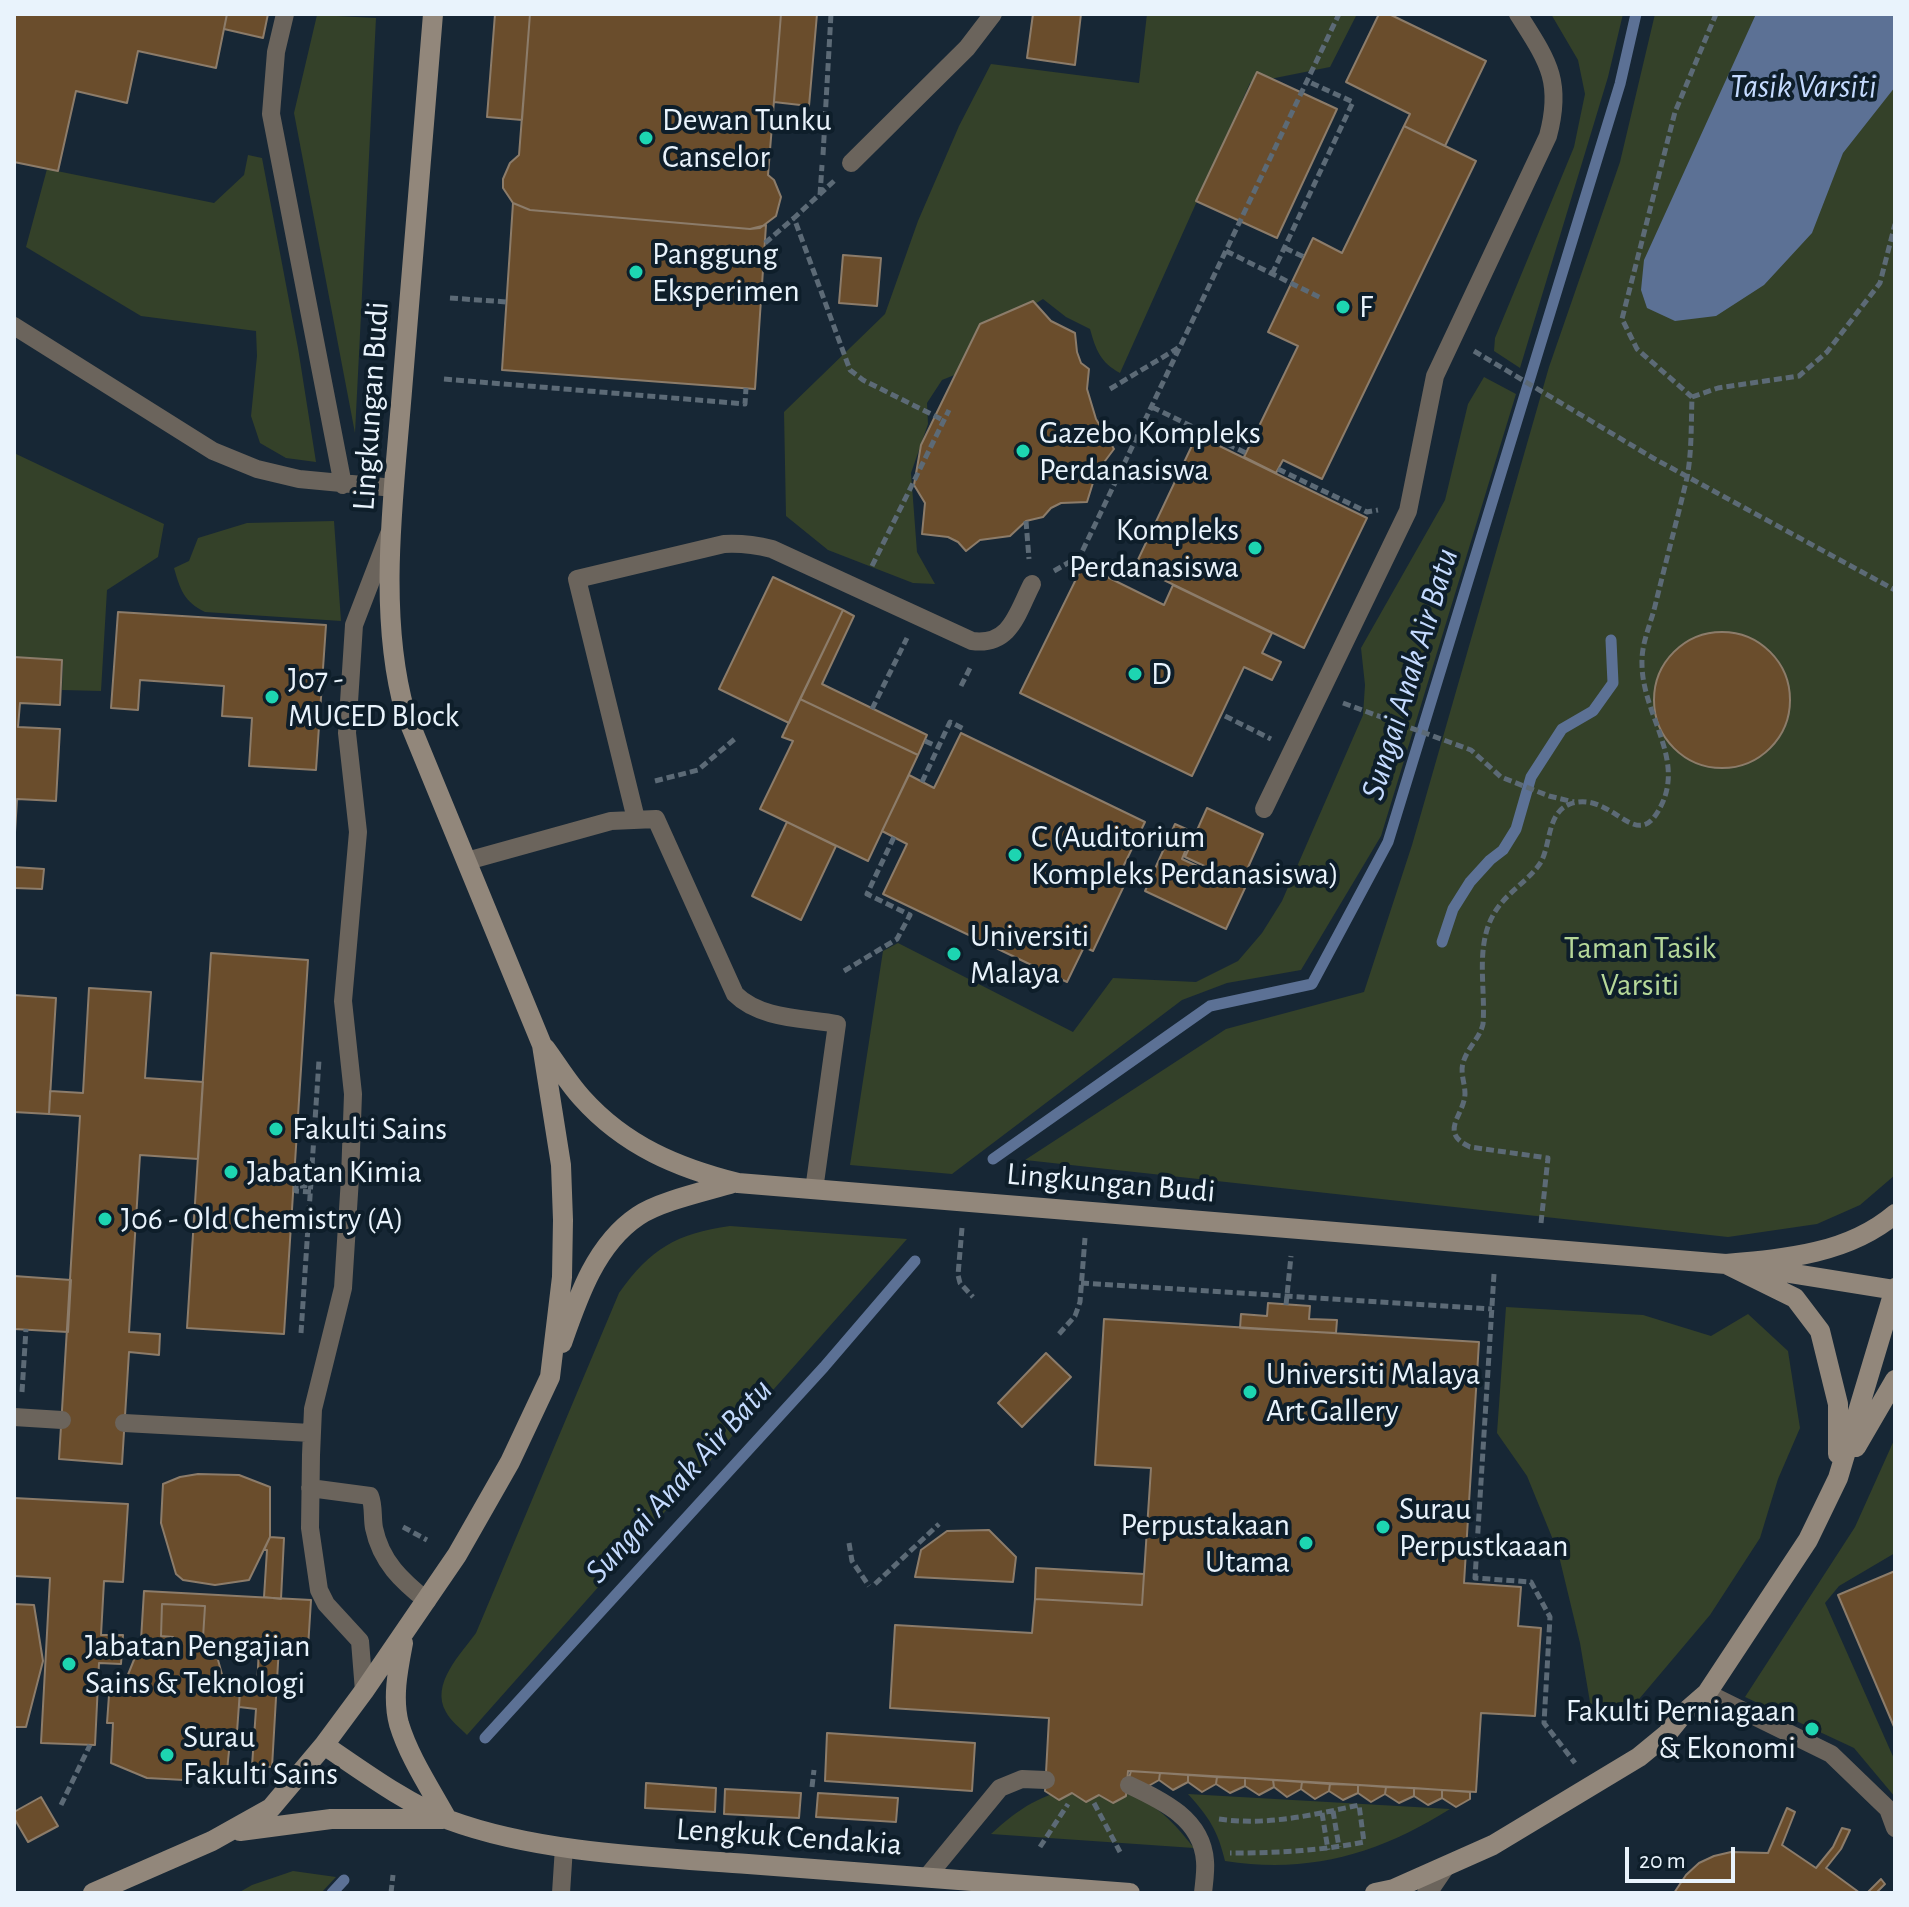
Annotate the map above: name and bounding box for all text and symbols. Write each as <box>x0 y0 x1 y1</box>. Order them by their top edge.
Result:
water label: Tasik Varsiti <box>1730 67 1876 107</box>
place label: Dewan Tunku Canselor <box>662 101 831 176</box>
marker: Dewan Tunku Canselor <box>637 129 655 147</box>
place label: Panggung Eksperimen <box>652 235 800 310</box>
marker: Panggung Eksperimen <box>627 263 645 281</box>
place label: F <box>1359 288 1373 326</box>
marker: F <box>1334 298 1352 316</box>
street label: Lingkungan Budi <box>345 300 397 512</box>
place label: Gazebo Kompleks Perdanasiswa <box>1039 414 1261 489</box>
marker: Gazebo Kompleks Perdanasiswa <box>1014 442 1032 460</box>
place label: Kompleks Perdanasiswa <box>1069 511 1239 586</box>
marker: Kompleks Perdanasiswa <box>1246 539 1264 557</box>
water label: Sungai Anak Air Batu <box>1352 543 1468 805</box>
place label: D <box>1151 655 1172 693</box>
place label: J07 - MUCED Block <box>288 660 459 735</box>
marker: D <box>1126 665 1144 683</box>
marker: J07 - MUCED Block <box>263 688 281 706</box>
place label: C (Auditorium Kompleks Perdanasiswa) <box>1031 818 1339 893</box>
marker: C (Auditorium Kompleks Perdanasiswa) <box>1006 846 1024 864</box>
place label: Universiti Malaya <box>970 917 1089 992</box>
park label: Taman Tasik Varsiti <box>1564 929 1716 1004</box>
marker: Universiti Malaya <box>945 945 963 963</box>
place label: Fakulti Sains <box>292 1110 447 1148</box>
marker: Fakulti Sains <box>267 1120 285 1138</box>
place label: Jabatan Kimia <box>247 1153 422 1191</box>
street label: Lingkungan Budi <box>1005 1155 1217 1211</box>
marker: Jabatan Kimia <box>222 1163 240 1181</box>
place label: J06 - Old Chemistry (A) <box>121 1200 404 1238</box>
marker: J06 - Old Chemistry (A) <box>96 1210 114 1228</box>
place label: Universiti Malaya Art Gallery <box>1266 1355 1481 1430</box>
water label: Sungai Anak Air Batu <box>577 1370 781 1592</box>
marker: Universiti Malaya Art Gallery <box>1241 1383 1259 1401</box>
place label: Surau Perpustkaaan <box>1399 1490 1569 1565</box>
place label: Perpustakaan Utama <box>1120 1506 1290 1581</box>
marker: Surau Perpustkaaan <box>1374 1518 1392 1536</box>
marker: Perpustakaan Utama <box>1297 1534 1315 1552</box>
place label: Jabatan Pengajian Sains & Teknologi <box>85 1627 310 1702</box>
marker: Jabatan Pengajian Sains & Teknologi <box>60 1655 78 1673</box>
place label: Fakulti Perniagaan & Ekonomi <box>1566 1692 1796 1767</box>
place label: Surau Fakulti Sains <box>183 1718 338 1793</box>
marker: Fakulti Perniagaan & Ekonomi <box>1803 1720 1821 1738</box>
marker: Surau Fakulti Sains <box>158 1746 176 1764</box>
street label: Lengkuk Cendakia <box>675 1810 903 1864</box>
scale bar <box>1629 1831 1739 1881</box>
text: 20 m <box>1639 1849 1686 1873</box>

